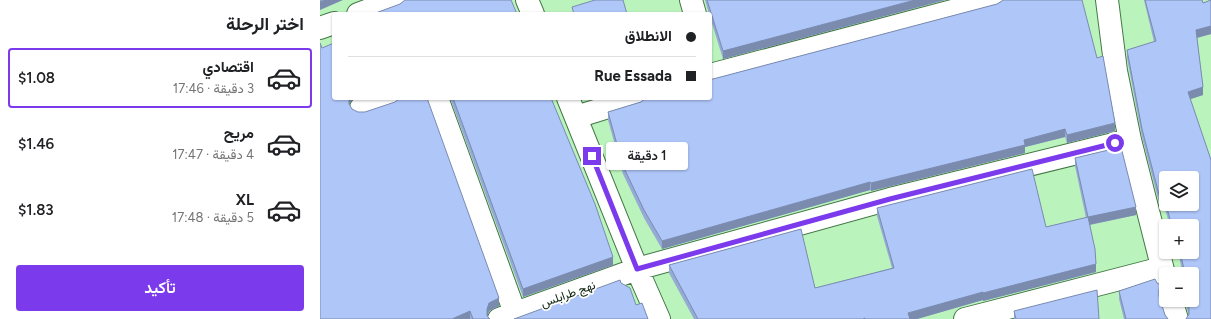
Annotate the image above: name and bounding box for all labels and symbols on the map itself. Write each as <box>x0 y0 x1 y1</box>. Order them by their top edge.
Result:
route start <box>1106 134 1124 152</box>
callout: 1 دقيقة <box>606 142 688 170</box>
route end <box>583 147 601 165</box>
street label: نهج طرابلس <box>539 278 598 312</box>

